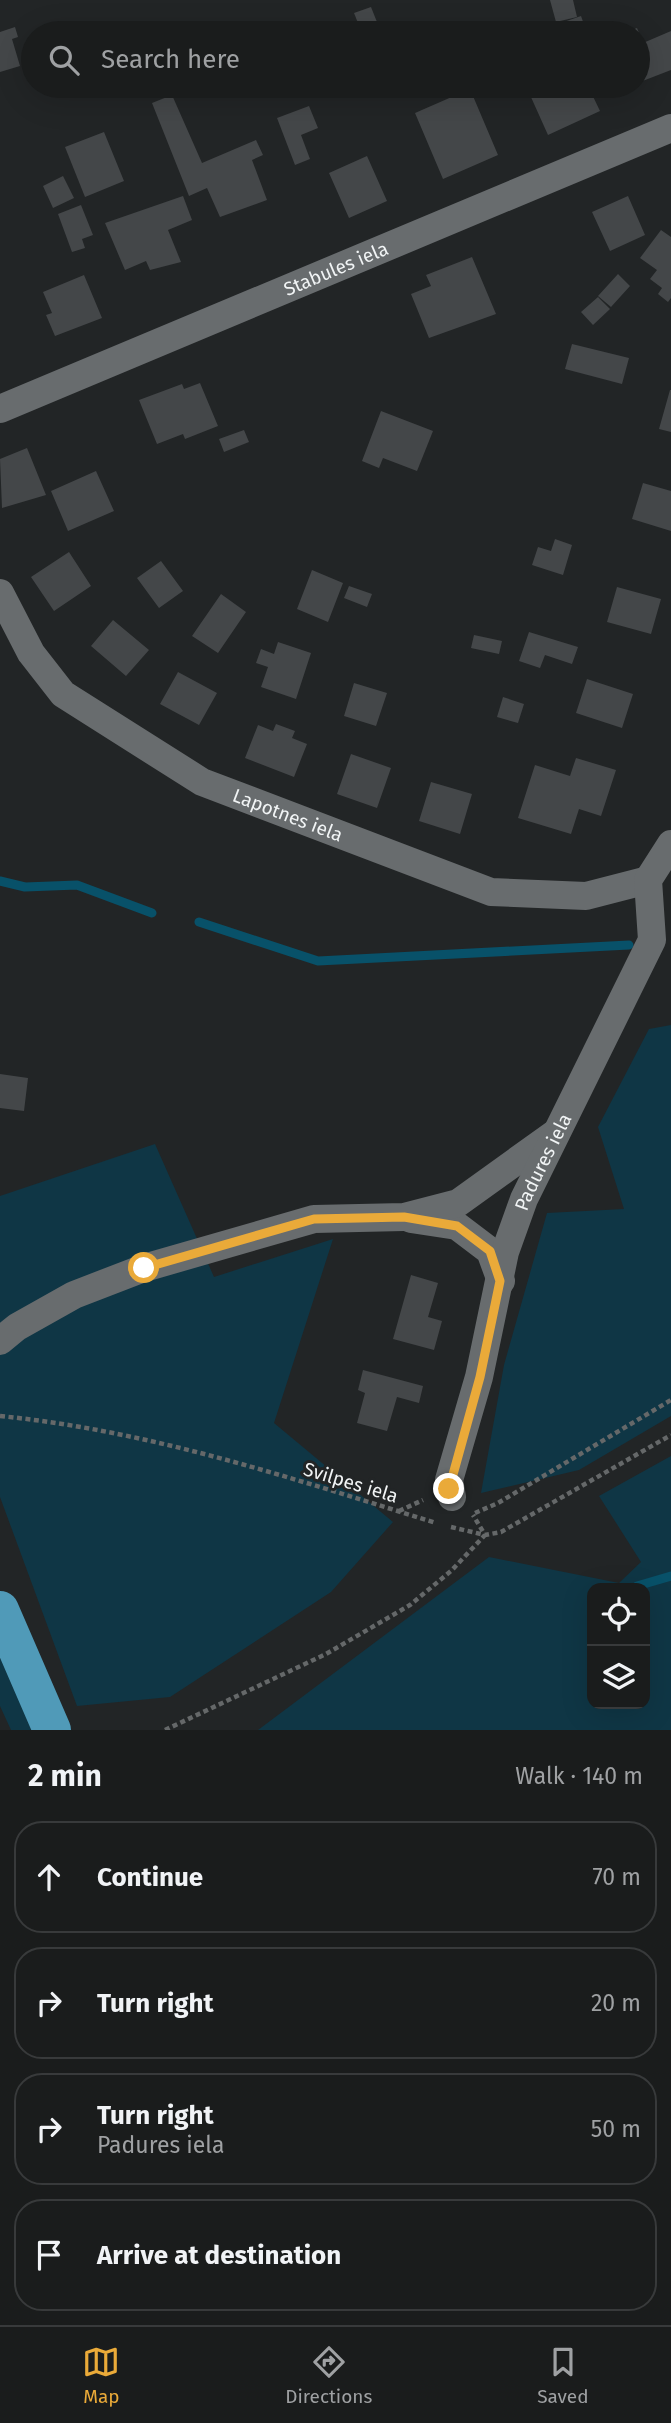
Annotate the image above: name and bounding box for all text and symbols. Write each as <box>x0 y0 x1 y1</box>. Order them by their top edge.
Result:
search box <box>21 21 650 98</box>
icon: search <box>45 41 83 79</box>
text: Search here <box>101 44 240 75</box>
street label: Stabules iela <box>280 237 392 301</box>
street label: Lapotnes iela <box>230 784 346 847</box>
street label: Padures iela <box>510 1110 576 1214</box>
route start <box>128 1252 159 1283</box>
street label: Svilpes iela <box>301 1457 401 1508</box>
route end <box>433 1473 464 1504</box>
map controls <box>587 1583 650 1709</box>
button: locate <box>587 1583 650 1646</box>
button: layers <box>587 1646 650 1709</box>
text: 2 min <box>28 1758 102 1794</box>
text: Walk · 140 m <box>515 1762 643 1790</box>
icon: ahead <box>30 1858 68 1896</box>
text: Continue <box>97 1862 203 1893</box>
text: 70 m <box>592 1863 641 1891</box>
icon: right <box>30 1984 68 2022</box>
text: Turn right <box>97 1988 214 2019</box>
text: 20 m <box>591 1989 641 2017</box>
text: Turn right <box>97 2100 214 2131</box>
icon: right <box>30 2110 68 2148</box>
text: 50 m <box>591 2115 641 2143</box>
text: Padures iela <box>97 2131 224 2159</box>
icon: arrive <box>30 2236 68 2274</box>
text: Arrive at destination <box>97 2240 341 2271</box>
tab: Map <box>82 2343 120 2408</box>
tab: Directions <box>285 2343 372 2408</box>
tab: Saved <box>537 2343 589 2408</box>

